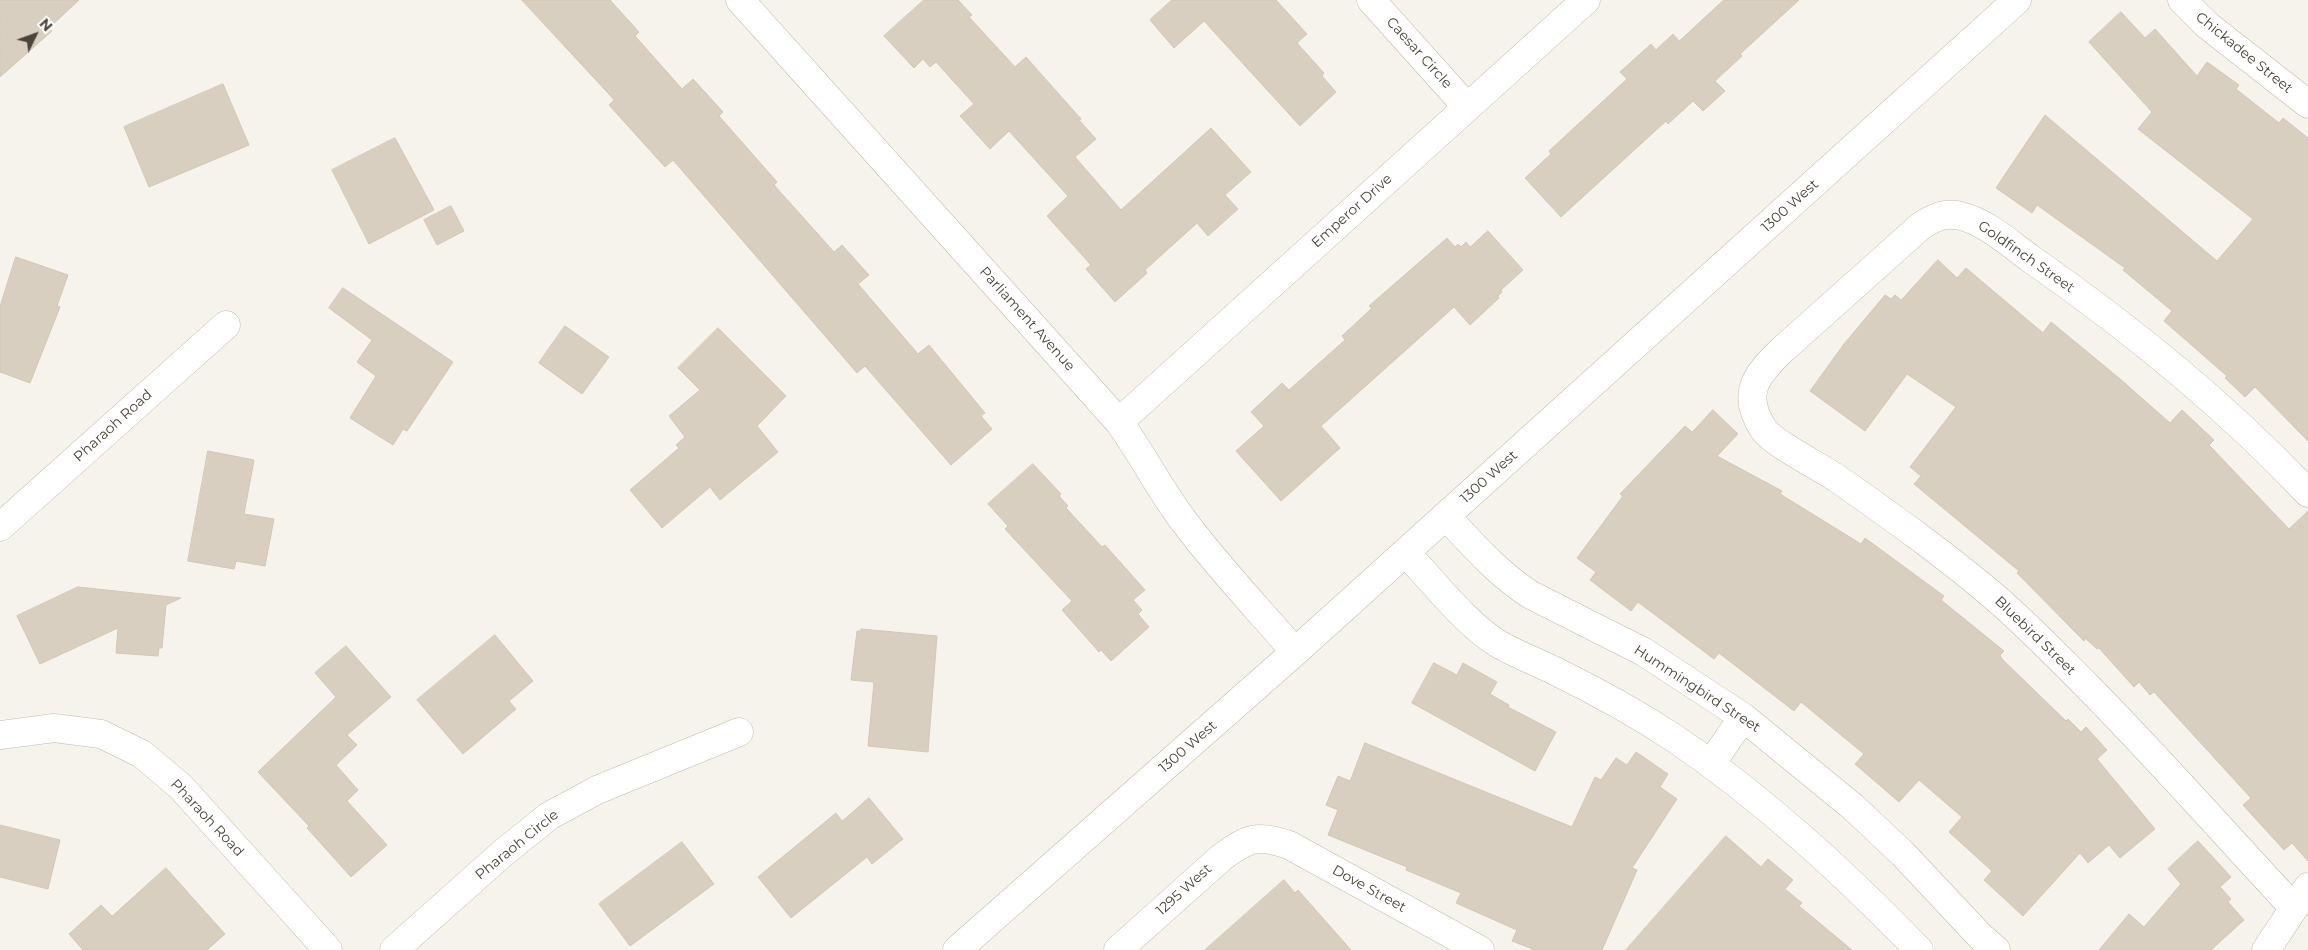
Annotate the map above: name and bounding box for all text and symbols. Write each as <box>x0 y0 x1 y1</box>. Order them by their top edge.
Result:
street label: Chickadee Street <box>2192 9 2296 97</box>
north arrow <box>10 10 60 60</box>
street label: Caesar Circle <box>1383 14 1455 92</box>
text: N <box>36 15 57 35</box>
street label: Emperor Drive <box>1308 171 1396 251</box>
street label: 1300 West <box>1758 176 1822 236</box>
street label: Goldfinch Street <box>1975 217 2077 297</box>
street label: Parliament Avenue <box>976 263 1078 375</box>
street label: Pharaoh Road <box>70 386 156 466</box>
street label: 1300 West <box>1457 447 1521 507</box>
street label: Bluebird Street <box>1991 593 2079 679</box>
street label: Hummingbird Street <box>1631 642 1763 736</box>
street label: 1300 West <box>1156 717 1220 777</box>
street label: Pharaoh Road <box>167 776 247 860</box>
street label: Pharaoh Circle <box>472 806 562 884</box>
street label: 1295 West <box>1153 861 1215 919</box>
street label: Dove Street <box>1329 862 1409 916</box>

